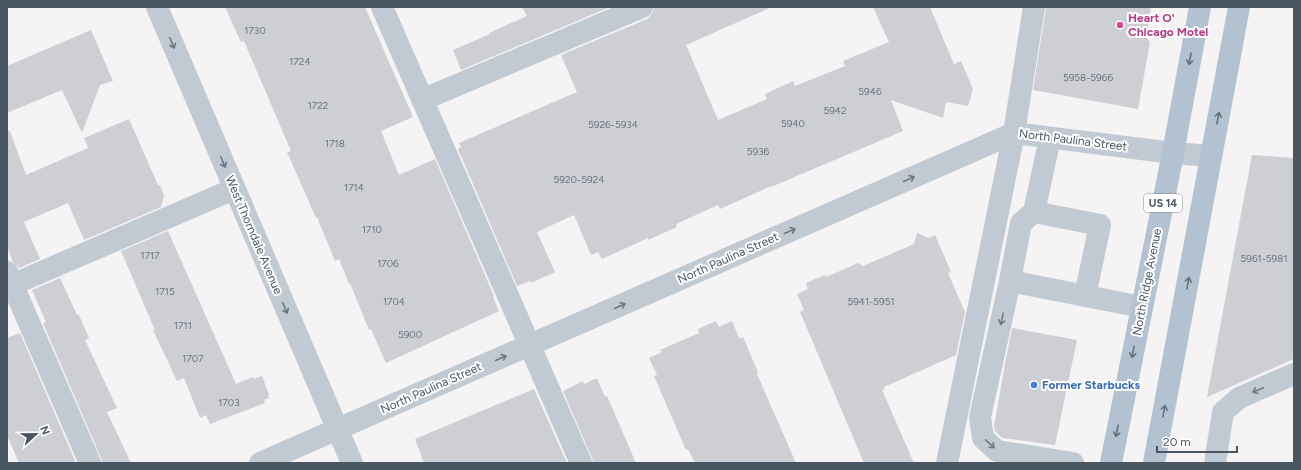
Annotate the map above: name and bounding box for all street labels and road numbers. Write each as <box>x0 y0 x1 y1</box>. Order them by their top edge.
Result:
street label: North Paulina Street <box>1018 126 1128 154</box>
street label: West Thorndale Avenue <box>223 174 286 297</box>
road number: US 14 <box>1144 194 1182 212</box>
street label: North Ridge Avenue <box>1130 227 1164 337</box>
street label: North Paulina Street <box>675 229 781 287</box>
street label: North Paulina Street <box>378 359 484 417</box>

